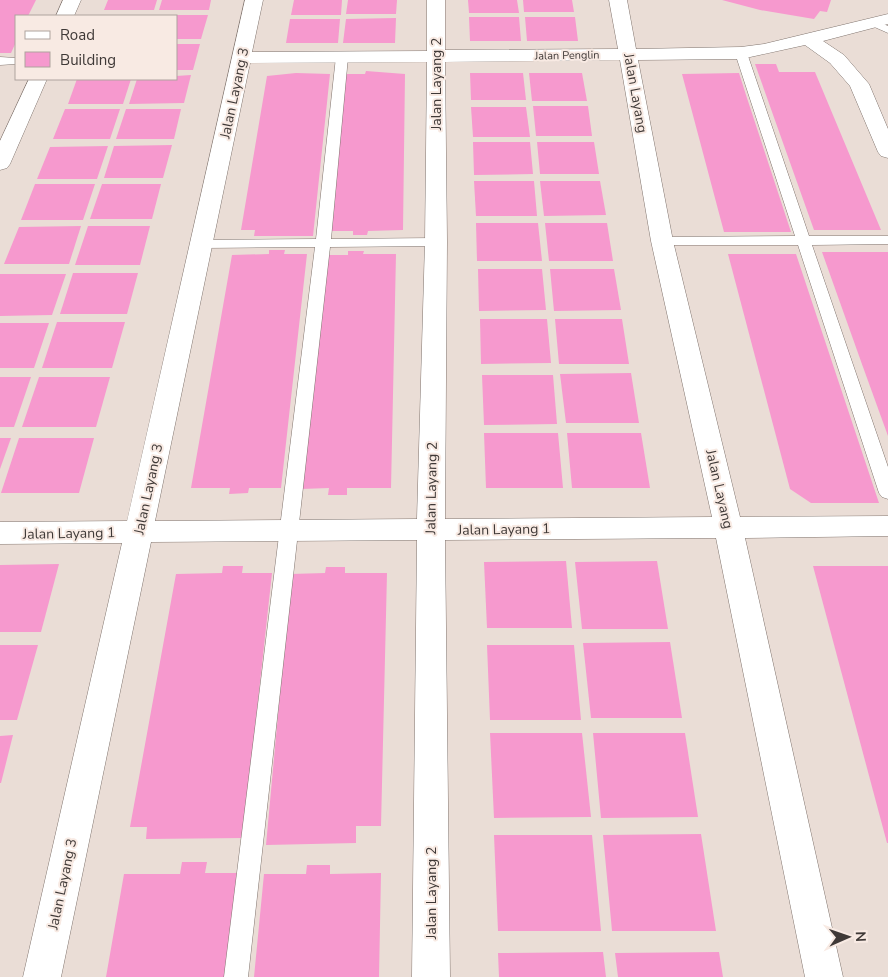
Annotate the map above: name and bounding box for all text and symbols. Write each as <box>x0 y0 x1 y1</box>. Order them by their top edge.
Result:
legend <box>15 15 178 80</box>
text: Road <box>60 25 95 45</box>
street label: Jalan Layang 2 <box>427 38 446 131</box>
street label: Jalan Layang 3 <box>215 46 253 141</box>
street label: Jalan Penglin <box>533 47 600 64</box>
text: Building <box>60 50 116 70</box>
street label: Jalan Layang <box>619 51 652 134</box>
street label: Jalan Layang 3 <box>129 442 167 537</box>
street label: Jalan Layang 2 <box>421 442 442 535</box>
street label: Jalan Layang <box>701 447 738 531</box>
street label: Jalan Layang 1 <box>457 519 550 540</box>
street label: Jalan Layang 1 <box>22 523 115 544</box>
street label: Jalan Layang 3 <box>43 837 81 932</box>
street label: Jalan Layang 2 <box>422 847 441 940</box>
north arrow <box>823 912 873 962</box>
text: N <box>851 931 870 942</box>

